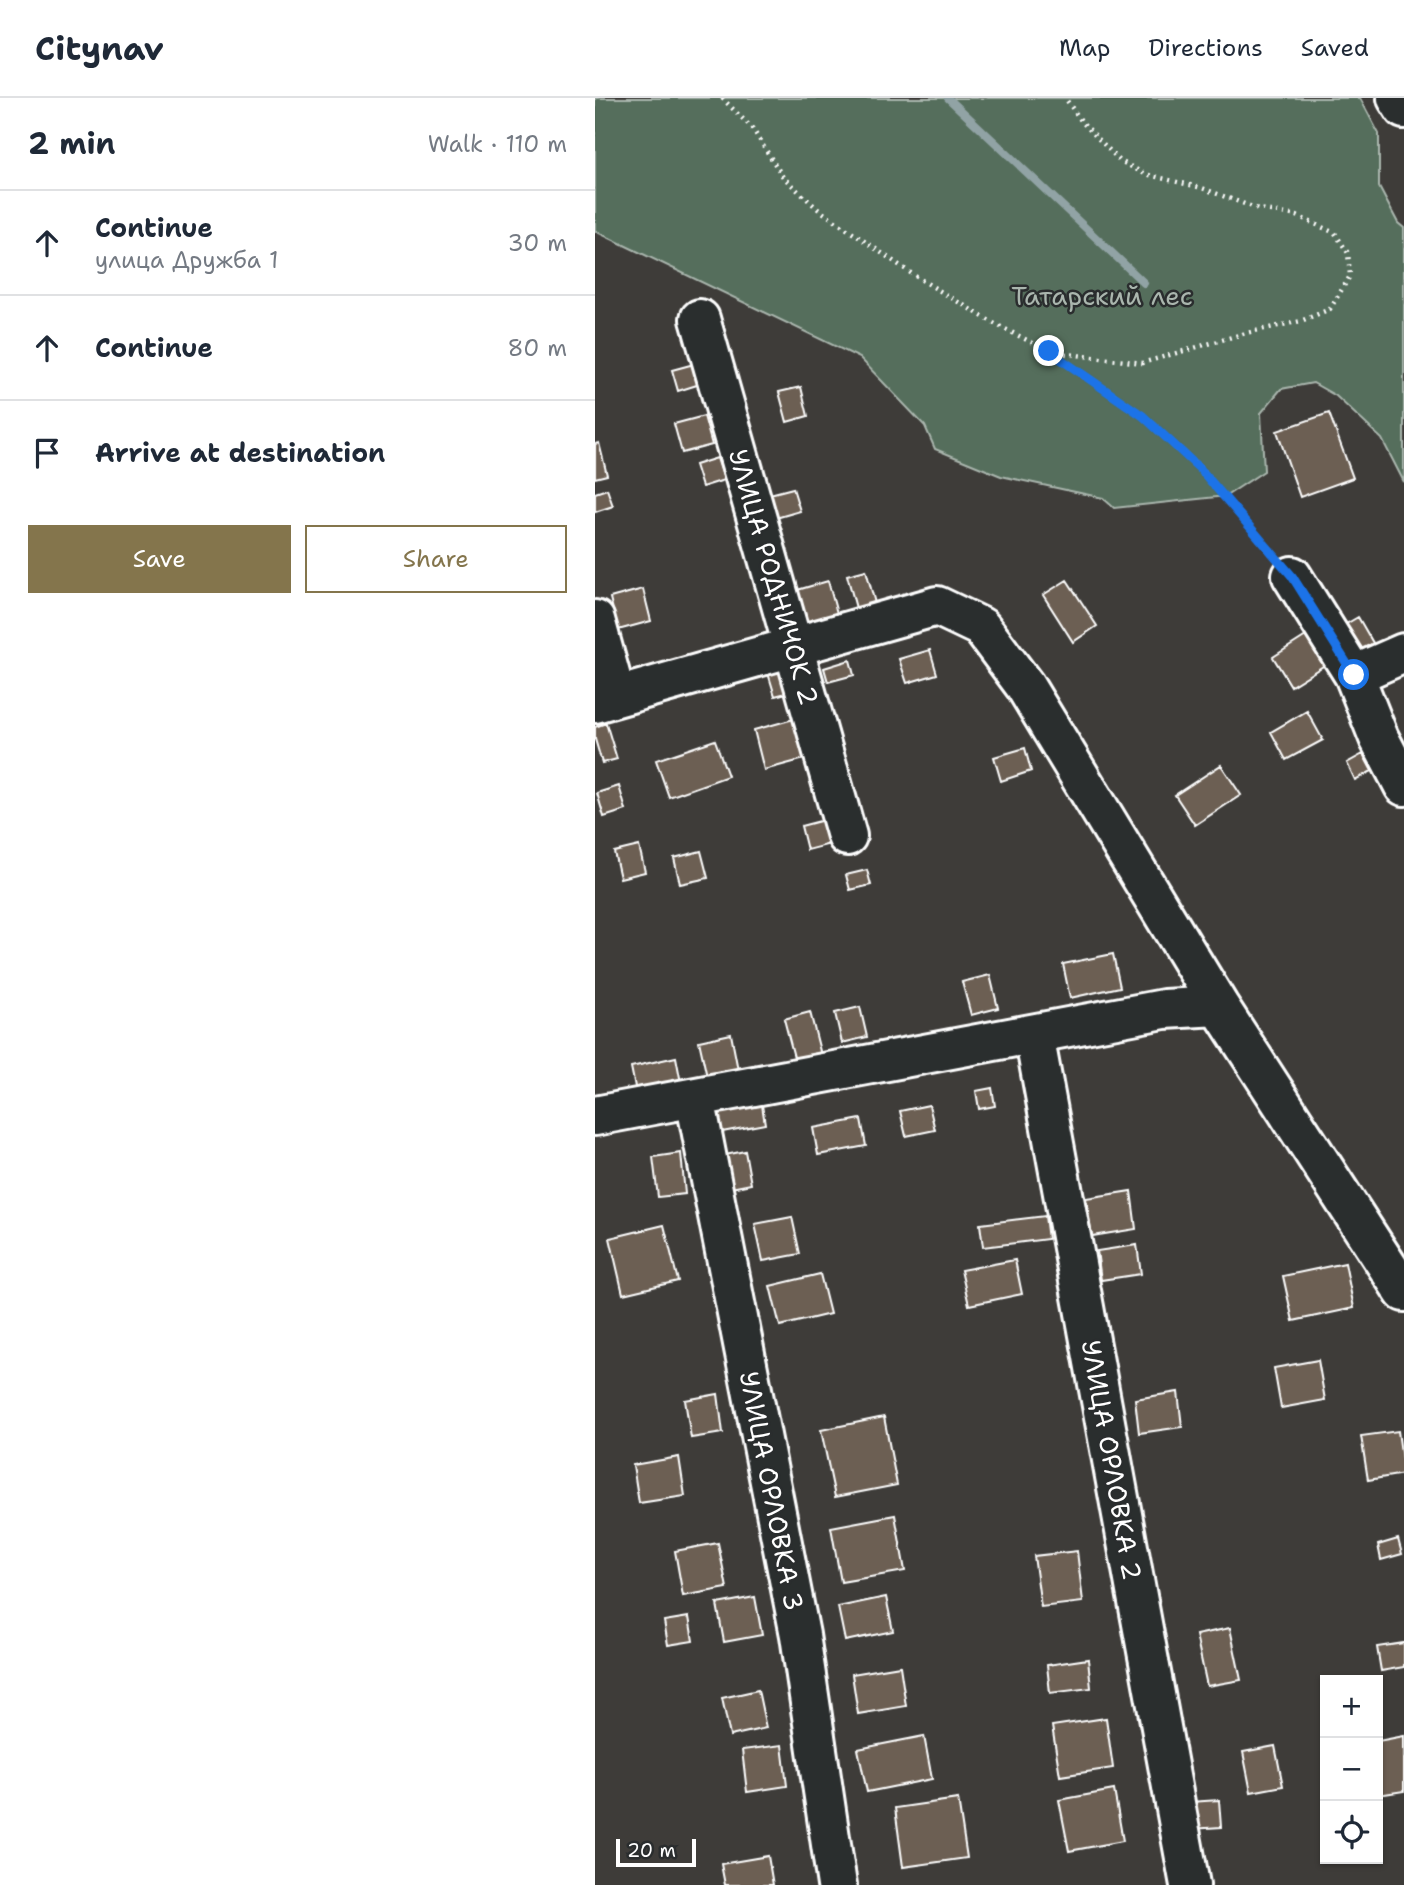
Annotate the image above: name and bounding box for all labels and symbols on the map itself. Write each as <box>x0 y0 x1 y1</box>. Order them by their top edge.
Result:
park label: Татарский лес <box>1011 278 1193 313</box>
route end <box>1033 335 1064 366</box>
street label: УЛИЦА РОДНИЧОК 2 <box>721 445 827 709</box>
route start <box>1338 659 1369 690</box>
street label: УЛИЦА ОРЛОВКА 2 <box>1074 1337 1150 1583</box>
street label: УЛИЦА ОРЛОВКА 3 <box>732 1368 812 1614</box>
scale bar <box>616 1836 697 1868</box>

